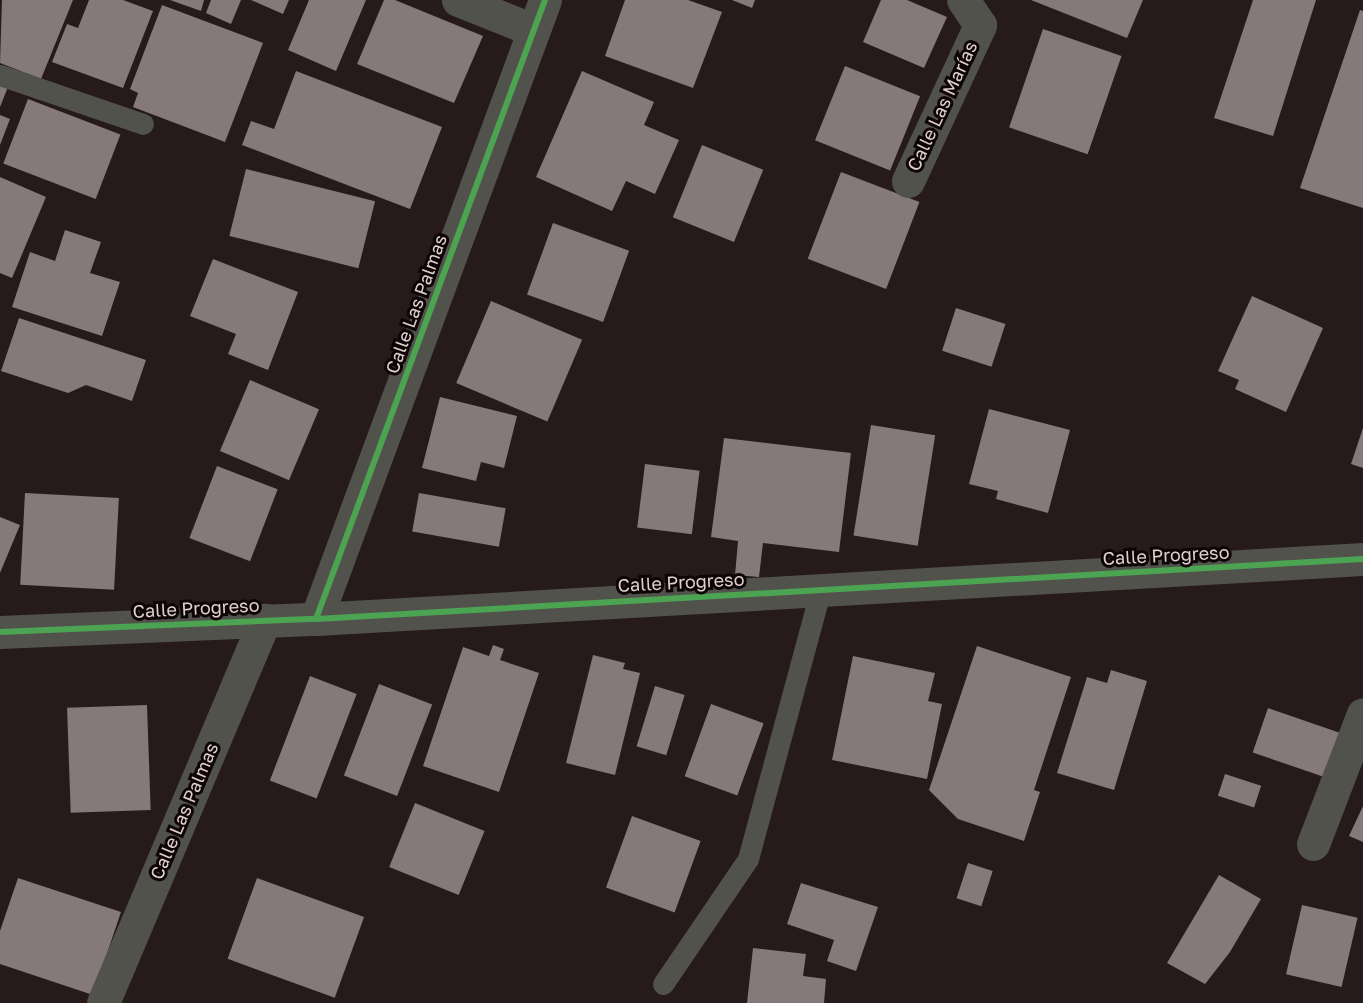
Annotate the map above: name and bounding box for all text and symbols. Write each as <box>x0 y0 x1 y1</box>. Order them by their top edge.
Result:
street label: Calle Las Marías <box>903 38 981 174</box>
street label: Calle Las Palmas <box>381 231 451 377</box>
street label: Calle Progreso <box>1102 541 1230 569</box>
street label: Calle Progreso <box>617 568 745 596</box>
street label: Calle Progreso <box>132 594 260 622</box>
street label: Calle Las Palmas <box>145 739 223 883</box>

